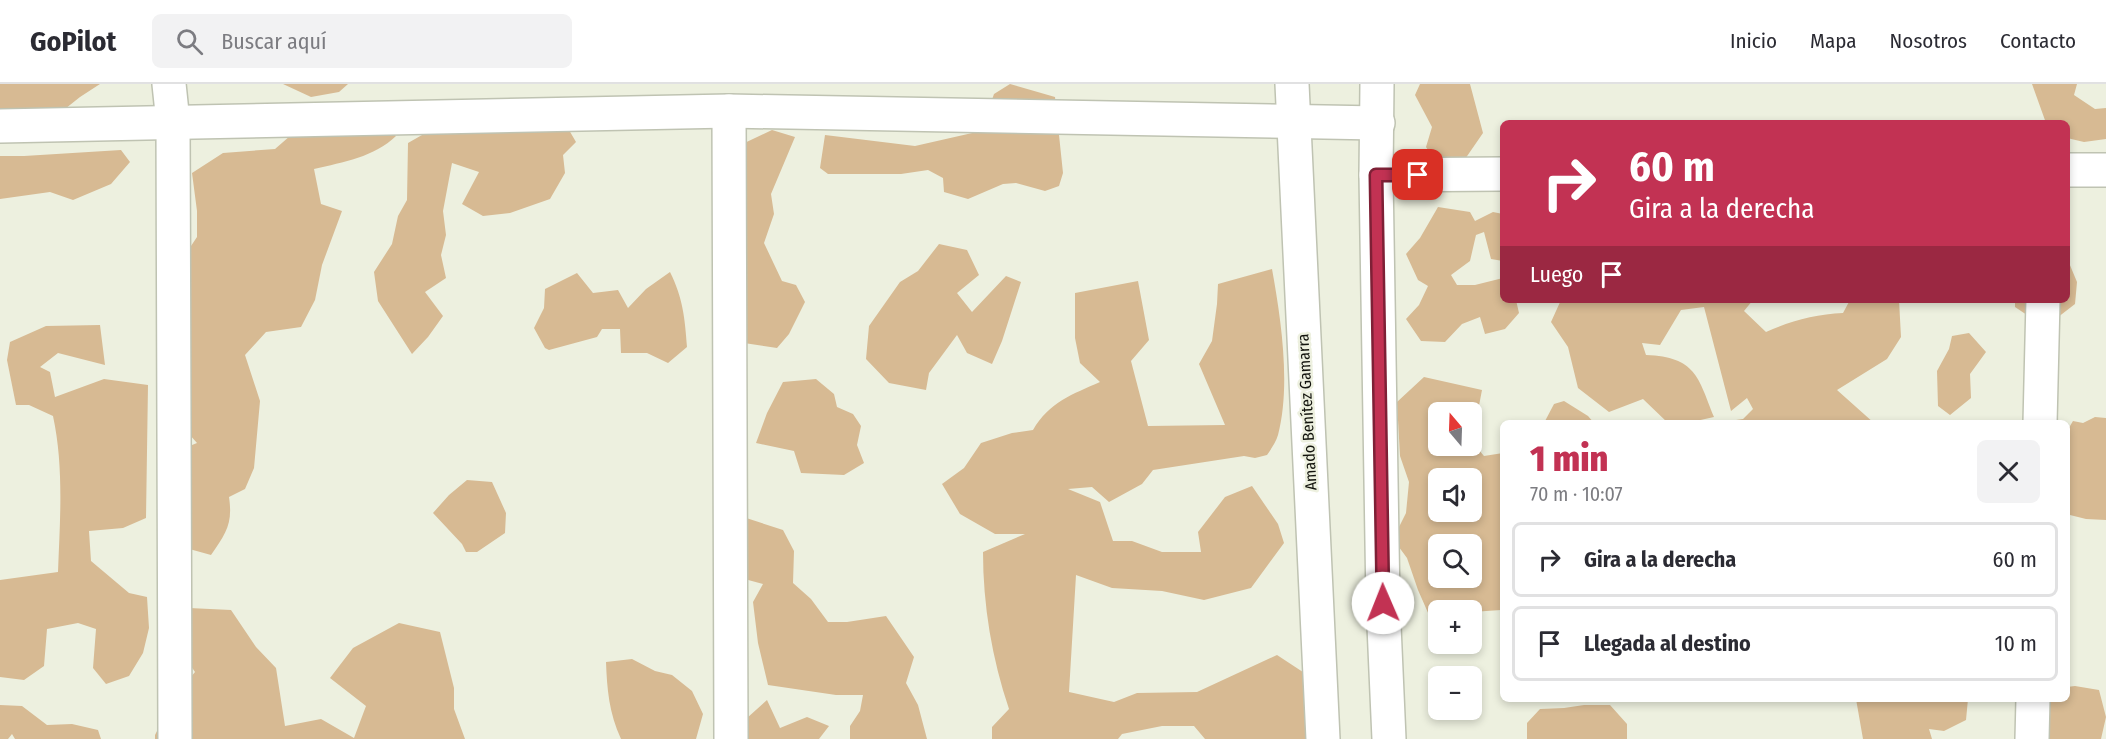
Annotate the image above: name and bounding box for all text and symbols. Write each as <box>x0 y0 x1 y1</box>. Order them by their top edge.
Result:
search box <box>152 14 572 68</box>
text: GoPilot <box>30 25 116 58</box>
icon: search <box>173 25 206 58</box>
text: Buscar aquí <box>221 28 327 55</box>
text: Inicio <box>1730 28 1777 54</box>
text: Mapa <box>1810 28 1857 54</box>
text: Nosotros <box>1890 28 1967 54</box>
text: Contacto <box>2000 28 2076 54</box>
text: 60 m <box>1629 142 1715 192</box>
icon: right <box>1530 144 1608 222</box>
pin <box>1392 149 1443 200</box>
icon: arrive <box>1401 158 1434 191</box>
text: Gira a la derecha <box>1629 193 1814 225</box>
icon: arrive <box>1595 258 1628 291</box>
text: Luego <box>1530 261 1583 288</box>
street label: Amado Benítez Gamarra <box>1293 333 1321 491</box>
north arrow <box>1428 402 1482 456</box>
map controls <box>1428 402 1482 720</box>
text: 1 min <box>1530 437 1608 481</box>
button: close <box>1977 440 2040 503</box>
button: sound <box>1428 468 1482 522</box>
text: 70 m · 10:07 <box>1530 482 1623 506</box>
button: search <box>1428 534 1482 588</box>
icon: right <box>1533 543 1566 576</box>
text: Gira a la derecha <box>1584 546 1736 573</box>
text: 60 m <box>1993 546 2037 573</box>
position arrow <box>1351 571 1415 635</box>
button: + <box>1428 600 1482 654</box>
icon: arrive <box>1533 627 1566 660</box>
text: Llegada al destino <box>1584 630 1751 657</box>
text: 10 m <box>1995 630 2037 657</box>
button: − <box>1428 666 1482 720</box>

